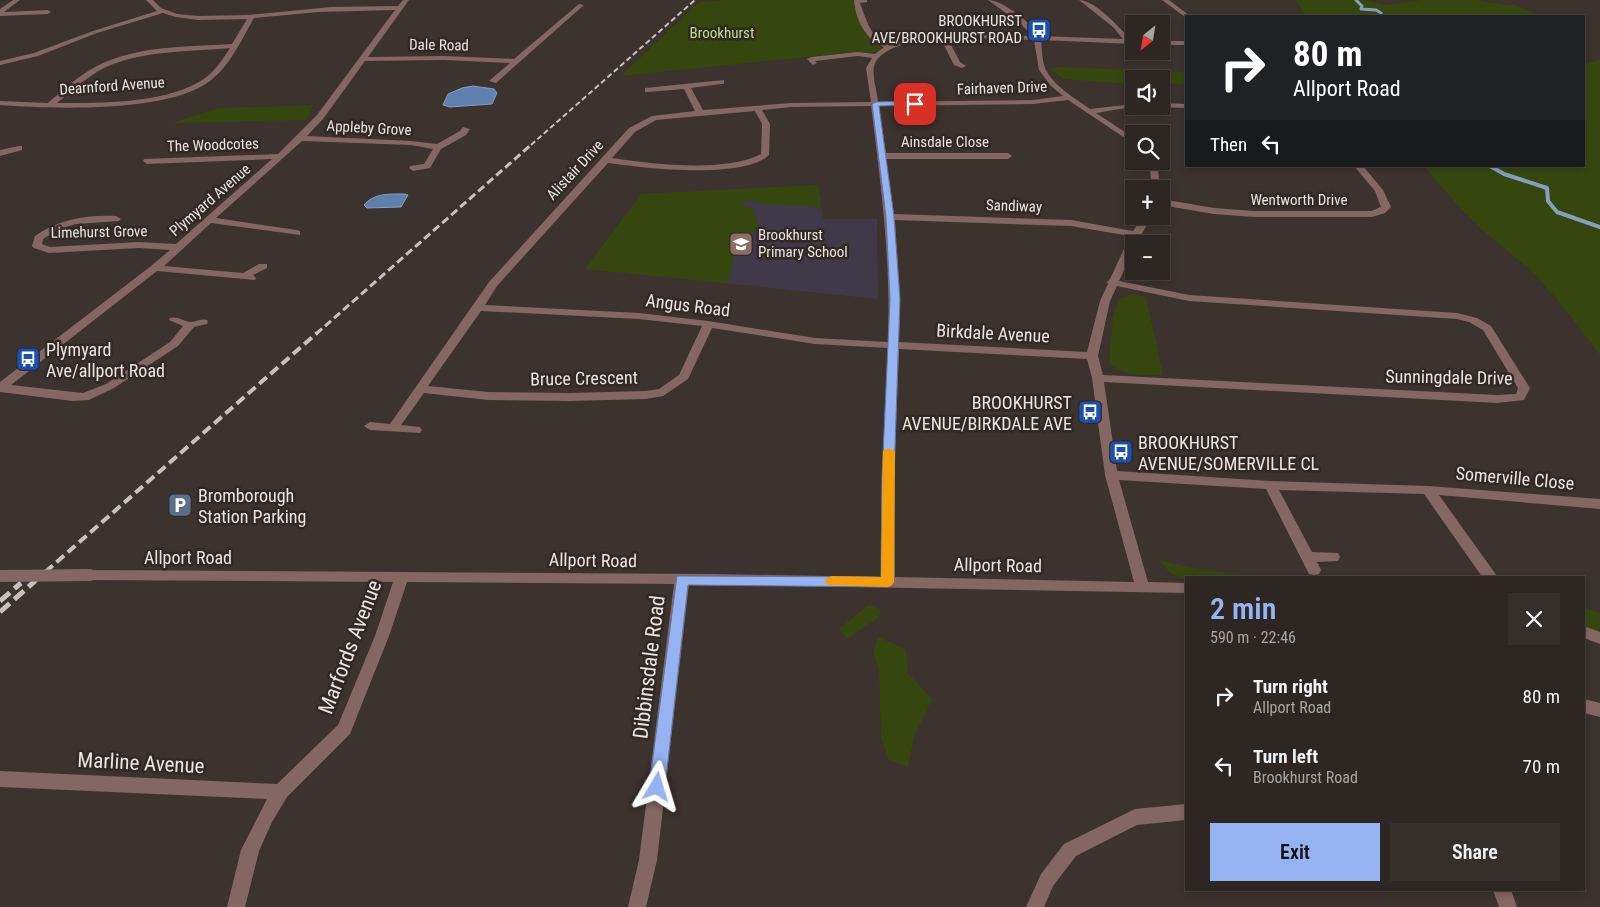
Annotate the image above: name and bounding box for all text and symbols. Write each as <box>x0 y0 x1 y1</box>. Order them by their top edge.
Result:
place label: BROOKHURST AVE/BROOKHURST ROAD <box>872 12 1022 47</box>
north arrow <box>1125 15 1170 60</box>
map controls <box>1125 15 1170 280</box>
bus stop icon: BROOKHURST AVE/BROOKHURST ROAD <box>1026 17 1052 43</box>
park label: Brookhurst <box>690 24 754 42</box>
text: 80 m <box>1293 34 1362 75</box>
street label: Dale Road <box>409 35 469 55</box>
icon: right <box>1210 35 1275 100</box>
button: sound <box>1125 70 1170 115</box>
street label: Dearnford Avenue <box>59 73 165 99</box>
text: Allport Road <box>1293 76 1401 101</box>
street label: Fairhaven Drive <box>956 77 1048 99</box>
pin <box>894 83 936 125</box>
icon: arrive <box>901 90 929 118</box>
street label: Appleby Grove <box>326 117 412 139</box>
button: search <box>1125 125 1170 170</box>
icon: left <box>1257 130 1285 158</box>
street label: Ainsdale Close <box>901 133 989 151</box>
text: Then <box>1210 133 1247 156</box>
street label: The Woodcotes <box>167 134 259 156</box>
street label: Alistair Drive <box>543 136 607 204</box>
street label: Plymyard Avenue <box>166 160 254 240</box>
button: + <box>1125 180 1170 225</box>
street label: Wentworth Drive <box>1250 191 1348 209</box>
street label: Sandiway <box>986 196 1042 216</box>
street label: Limehurst Grove <box>50 222 148 242</box>
place label: Brookhurst Primary School <box>758 226 848 261</box>
school or university icon: Brookhurst Primary School <box>728 231 754 257</box>
button: − <box>1125 235 1170 280</box>
street label: Angus Road <box>644 289 732 321</box>
street label: Birkdale Avenue <box>936 320 1050 346</box>
place label: Plymyard Ave/allport Road <box>46 339 165 381</box>
bus stop icon: Plymyard Ave/allport Road <box>15 346 41 372</box>
street label: Sunningdale Drive <box>1385 365 1513 389</box>
street label: Bruce Crescent <box>530 367 638 389</box>
place label: BROOKHURST AVENUE/BIRKDALE AVE <box>902 392 1072 434</box>
bus stop icon: BROOKHURST AVENUE/BIRKDALE AVE <box>1077 399 1103 425</box>
place label: BROOKHURST AVENUE/SOMERVILLE CL <box>1138 432 1320 474</box>
bus stop icon: BROOKHURST AVENUE/SOMERVILLE CL <box>1108 439 1134 465</box>
street label: Somerville Close <box>1455 462 1575 494</box>
place label: Bromborough Station Parking <box>198 485 306 527</box>
parking icon: Bromborough Station Parking <box>167 492 193 518</box>
street label: Allport Road <box>144 547 232 568</box>
street label: Allport Road <box>549 549 637 571</box>
street label: Allport Road <box>954 554 1042 576</box>
street label: Marfords Avenue <box>314 577 387 717</box>
text: 2 min <box>1210 591 1276 626</box>
button: close <box>1508 593 1560 645</box>
street label: Dibbinsdale Road <box>628 594 670 740</box>
text: 590 m · 22:46 <box>1210 628 1296 647</box>
text: Turn right <box>1253 675 1328 698</box>
icon: right <box>1210 682 1238 710</box>
text: 80 m <box>1523 685 1560 708</box>
text: Allport Road <box>1253 698 1331 717</box>
text: Turn left <box>1253 745 1318 768</box>
street label: Marline Avenue <box>77 748 205 778</box>
icon: left <box>1210 752 1238 780</box>
text: 70 m <box>1523 755 1560 778</box>
position arrow <box>630 760 682 812</box>
text: Brookhurst Road <box>1253 768 1358 787</box>
button: Exit <box>1210 823 1380 881</box>
button: Share <box>1390 823 1560 881</box>

